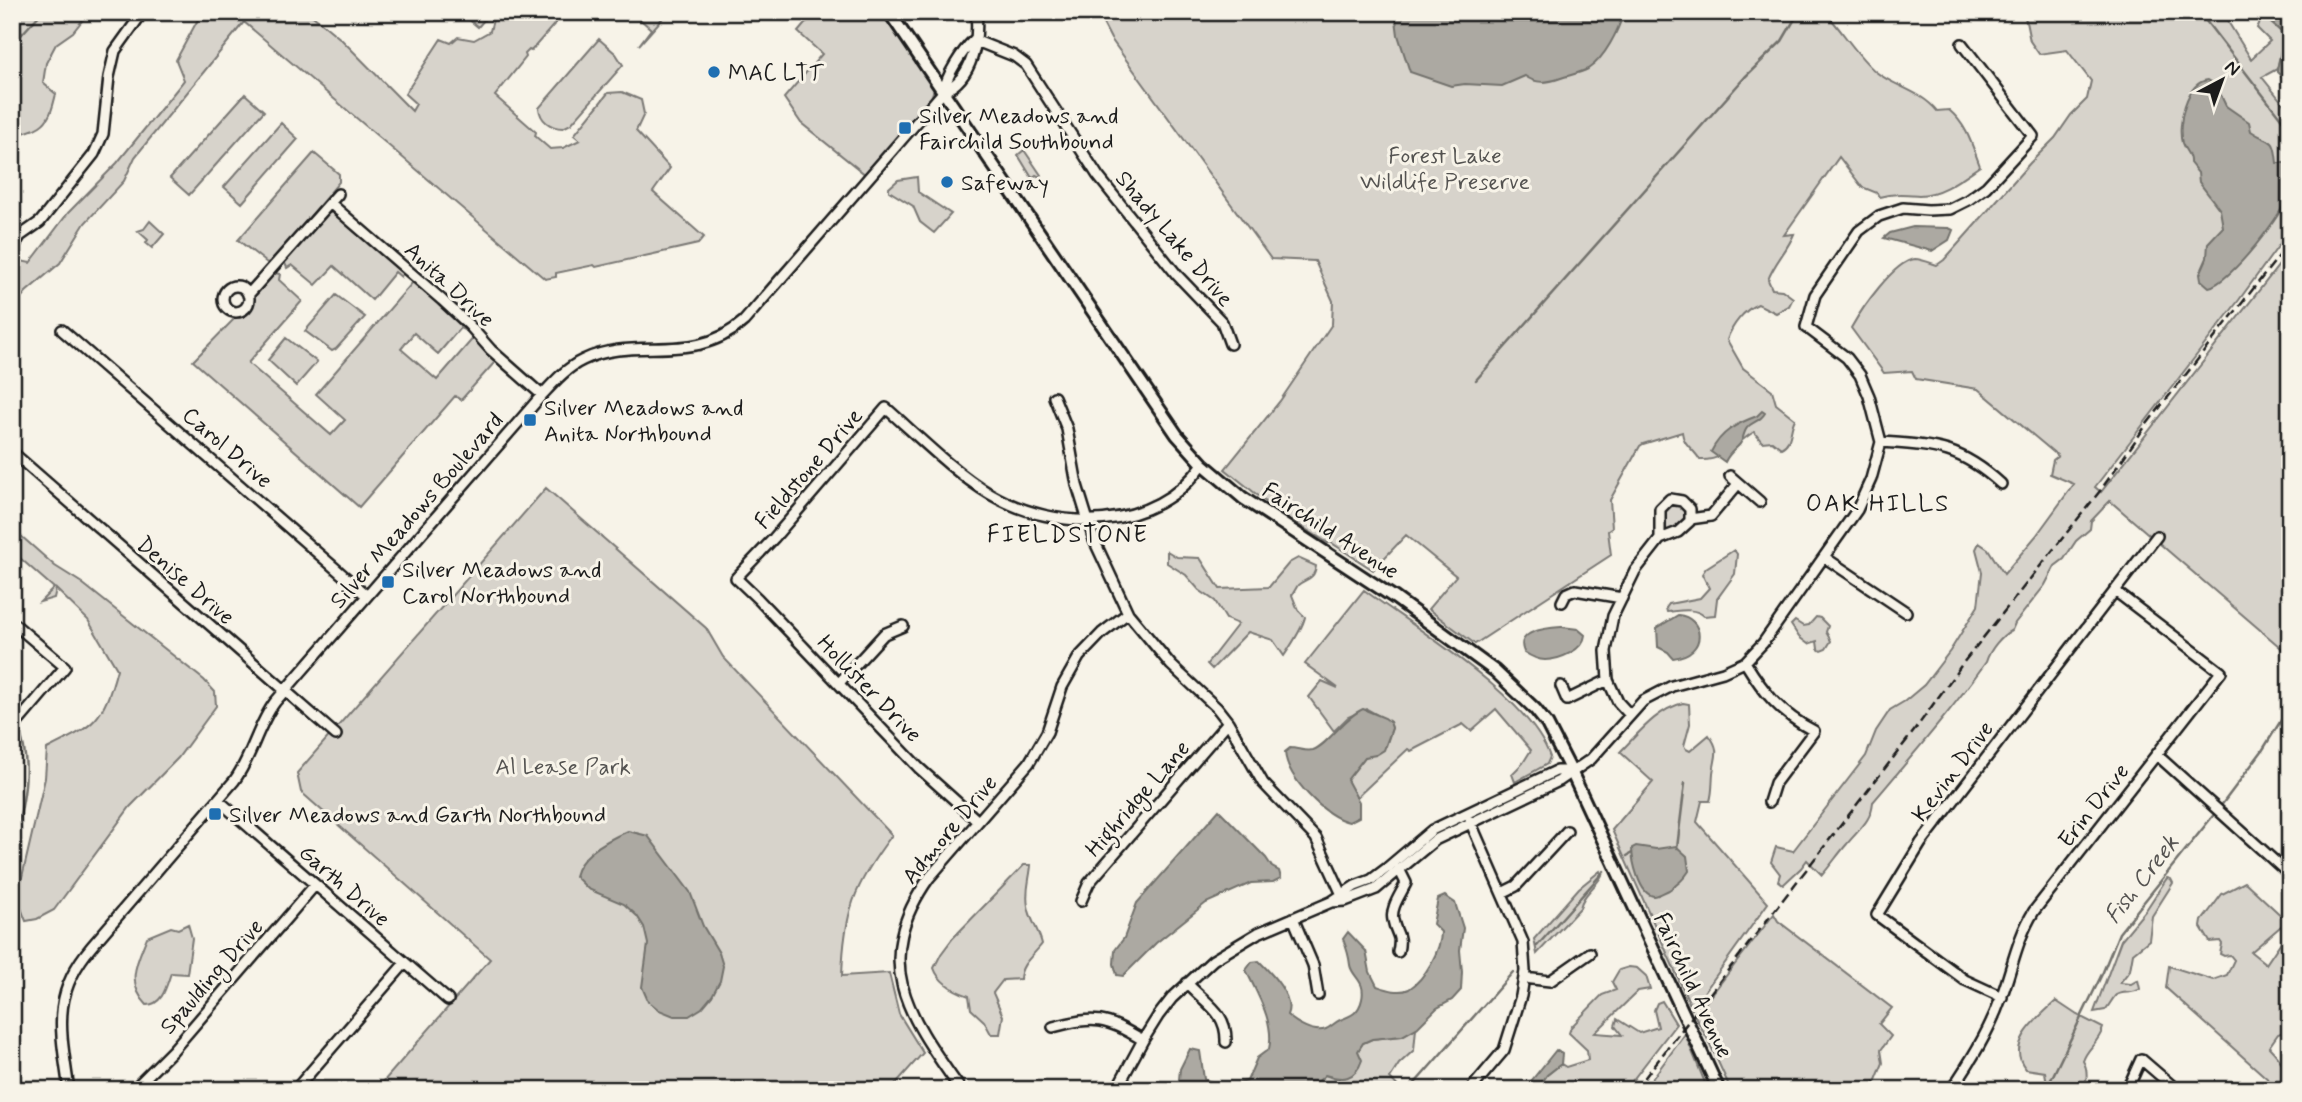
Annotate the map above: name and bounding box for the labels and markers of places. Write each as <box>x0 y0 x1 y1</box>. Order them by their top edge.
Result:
place label: MAC LTT <box>728 59 825 89</box>
marker: MAC LTT <box>706 64 722 80</box>
place label: Silver Meadows and Fairchild Southbound <box>919 102 1119 158</box>
marker: Silver Meadows and Fairchild Southbound <box>897 120 913 136</box>
place label: Safeway <box>961 169 1049 199</box>
marker: Safeway <box>939 174 955 190</box>
place label: Silver Meadows and Anita Northbound <box>544 394 744 450</box>
marker: Silver Meadows and Anita Northbound <box>522 412 538 428</box>
place label: Silver Meadows and Carol Northbound <box>402 556 602 612</box>
marker: Silver Meadows and Carol Northbound <box>380 574 396 590</box>
place label: Silver Meadows and Garth Northbound <box>229 801 606 831</box>
marker: Silver Meadows and Garth Northbound <box>207 806 223 822</box>

